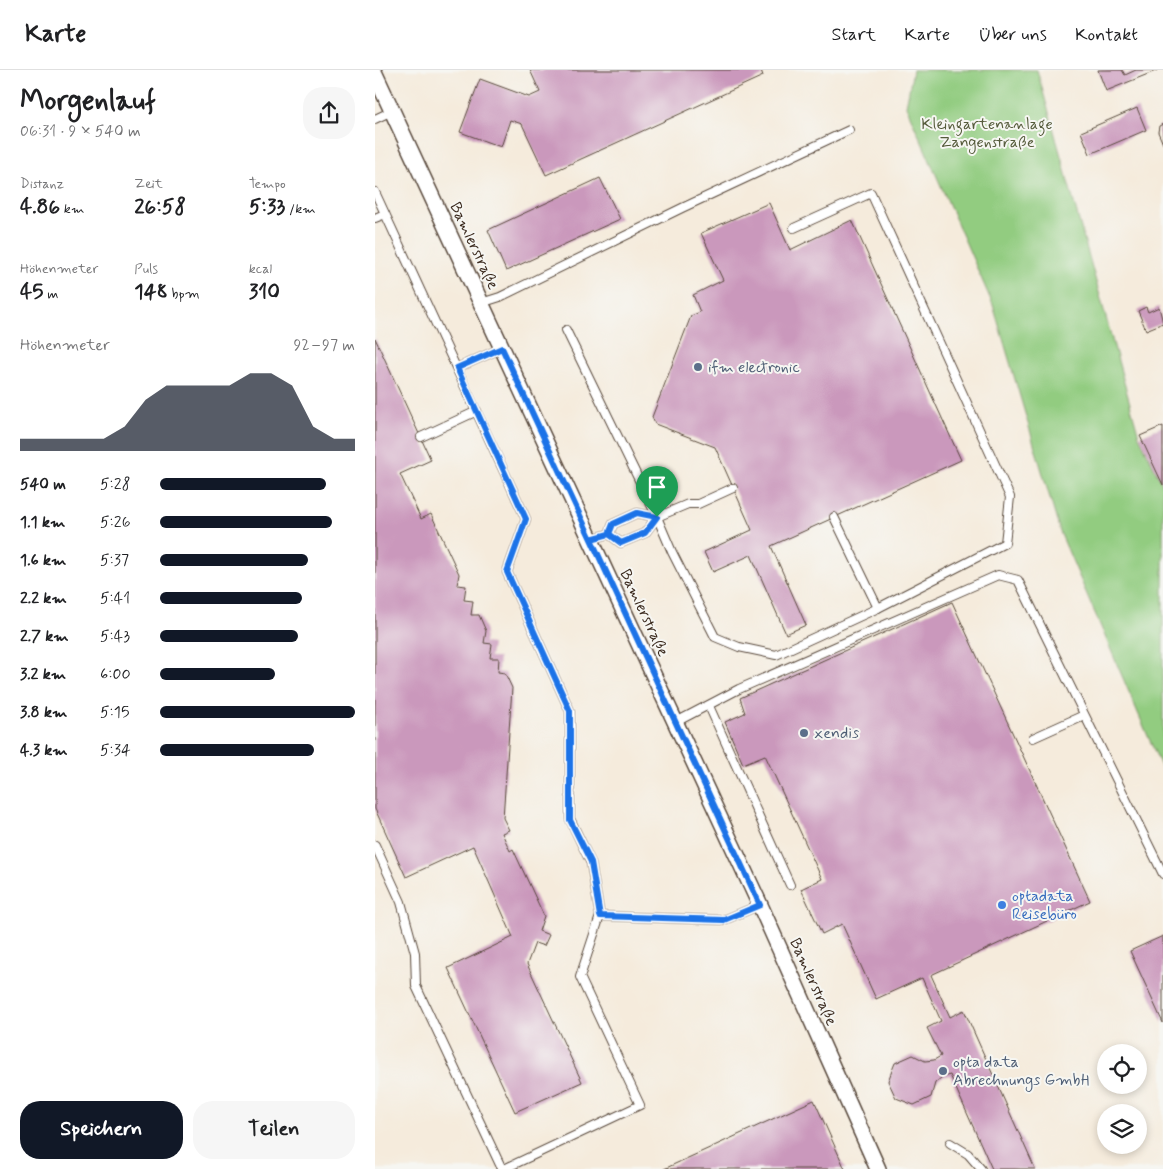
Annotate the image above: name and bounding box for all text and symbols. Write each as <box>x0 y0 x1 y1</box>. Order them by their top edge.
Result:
text: Karte <box>25 19 86 50</box>
text: Start <box>832 23 876 47</box>
text: Karte <box>904 23 950 47</box>
text: Über uns <box>978 23 1047 47</box>
text: Kontakt <box>1075 23 1138 47</box>
text: Morgenlauf <box>20 83 156 120</box>
button: share <box>303 87 355 139</box>
park label: Kleingartenanlage Zangenstraße <box>921 114 1053 154</box>
text: 06:31 · 9 × 540 m <box>20 121 141 142</box>
text: Distanz <box>20 175 64 193</box>
text: Zeit <box>134 175 163 193</box>
text: Tempo <box>249 175 286 193</box>
text: 4.86 <box>20 193 60 221</box>
text: 26:58 <box>134 193 186 221</box>
text: 5:33 <box>249 193 285 221</box>
street label: Bamlerstraße <box>445 199 503 293</box>
text: km <box>60 200 84 218</box>
text: /km <box>285 200 316 218</box>
text: Höhenmeter <box>20 260 98 278</box>
text: Puls <box>134 260 158 278</box>
text: kcal <box>249 260 272 278</box>
text: 45 <box>20 278 43 306</box>
text: 148 <box>134 278 168 306</box>
text: 310 <box>249 278 280 306</box>
text: m <box>43 285 58 303</box>
text: bpm <box>168 285 200 303</box>
text: Höhenmeter <box>20 335 110 356</box>
text: 92–97 m <box>293 335 355 356</box>
place label: ifm electronic <box>708 357 800 378</box>
marker: ifm electronic <box>692 361 704 373</box>
pin <box>636 466 678 517</box>
icon: arrive <box>643 473 671 501</box>
text: 540 m <box>20 474 66 495</box>
text: 5:28 <box>100 474 130 495</box>
text: 1.1 km <box>20 512 65 533</box>
text: 5:26 <box>100 512 131 533</box>
text: 1.6 km <box>20 550 66 571</box>
text: 5:37 <box>100 550 129 571</box>
street label: Bamlerstraße <box>615 566 673 660</box>
text: 2.2 km <box>20 588 67 609</box>
text: 5:41 <box>100 588 130 609</box>
text: 2.7 km <box>20 626 69 647</box>
text: 5:43 <box>100 626 130 647</box>
text: 3.2 km <box>20 664 66 685</box>
text: 6:00 <box>100 664 131 685</box>
text: 3.8 km <box>20 702 67 723</box>
text: 5:15 <box>100 702 130 723</box>
place label: xendis <box>814 723 859 744</box>
marker: xendis <box>798 727 810 739</box>
text: 4.3 km <box>20 740 68 761</box>
text: 5:34 <box>100 740 131 761</box>
place label: optadata Reisebüro <box>1012 886 1077 925</box>
marker: optadata Reisebüro <box>996 899 1008 911</box>
street label: Bamlerstraße <box>784 935 842 1029</box>
map controls <box>1097 1044 1147 1154</box>
button: locate <box>1097 1044 1147 1094</box>
place label: opta data Abrechnungs GmbH <box>953 1052 1089 1092</box>
marker: opta data Abrechnungs GmbH <box>937 1065 949 1077</box>
button: Speichern <box>20 1101 183 1159</box>
button: Teilen <box>193 1101 355 1159</box>
button: layers <box>1097 1104 1147 1154</box>

